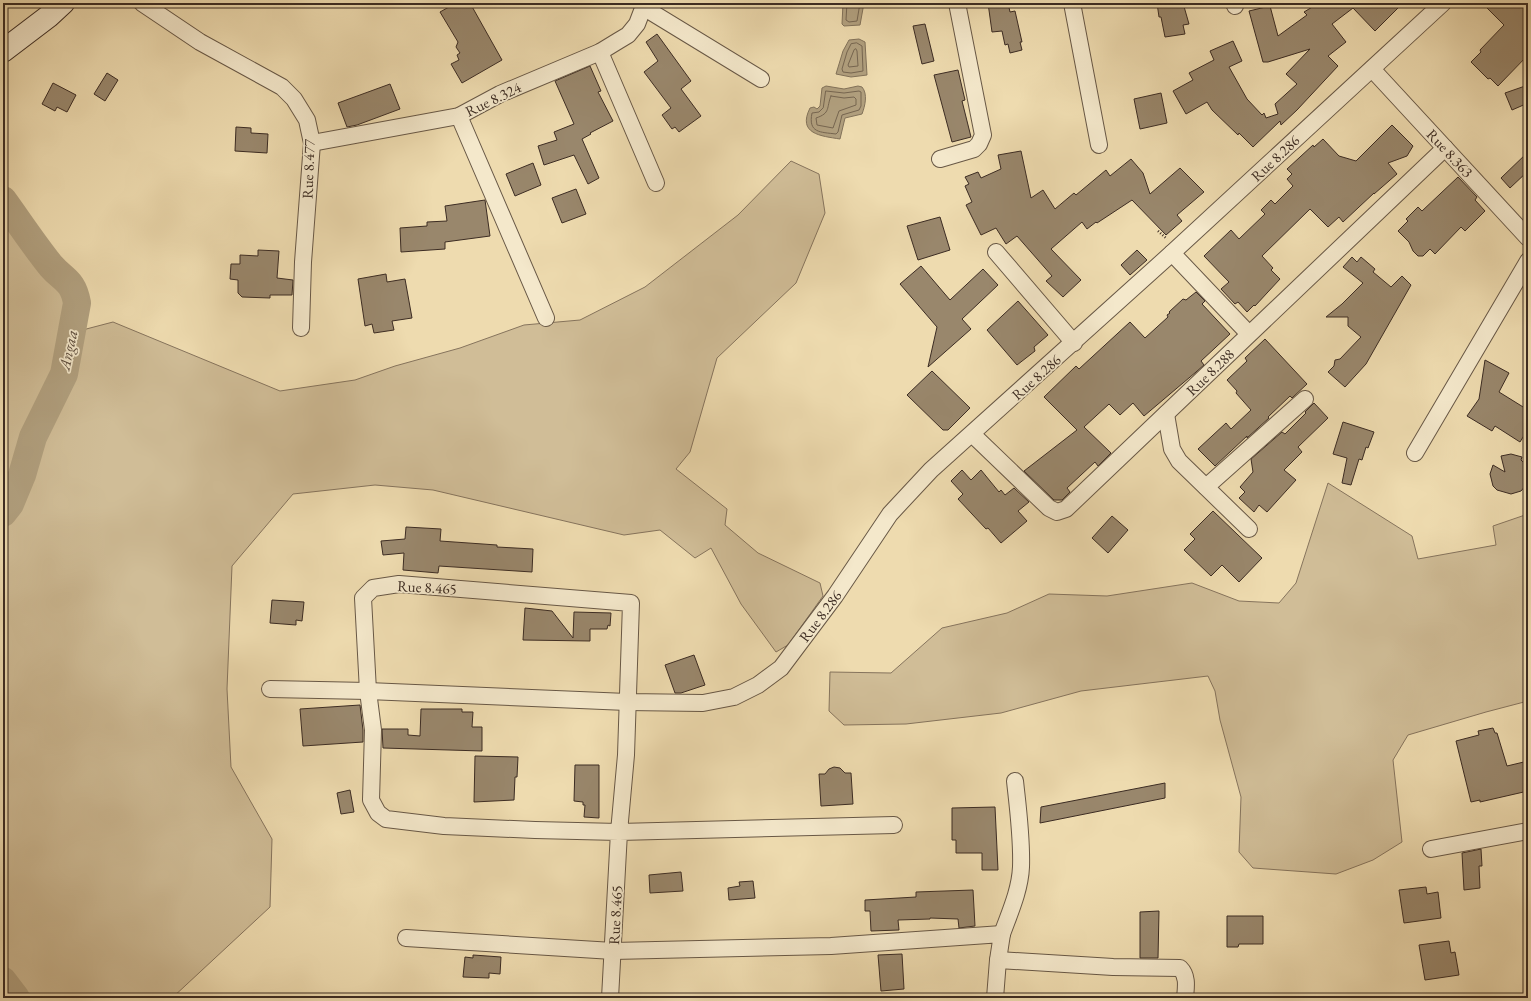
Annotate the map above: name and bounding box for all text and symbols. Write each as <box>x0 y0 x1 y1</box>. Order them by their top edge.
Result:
street label: Rue 8.324 <box>462 77 525 121</box>
street label: Rue 8.363 <box>1423 125 1477 181</box>
street label: Rue 8.286 <box>1247 131 1303 185</box>
street label: Rue 8.477 <box>297 138 319 199</box>
water label: Angaa <box>53 328 83 373</box>
street label: Rue 8.288 <box>1182 344 1238 400</box>
street label: Rue 8.286 <box>1007 350 1065 404</box>
street label: Rue 8.465 <box>397 576 457 598</box>
street label: Rue 8.286 <box>794 586 846 646</box>
street label: Rue 8.465 <box>604 885 626 945</box>

